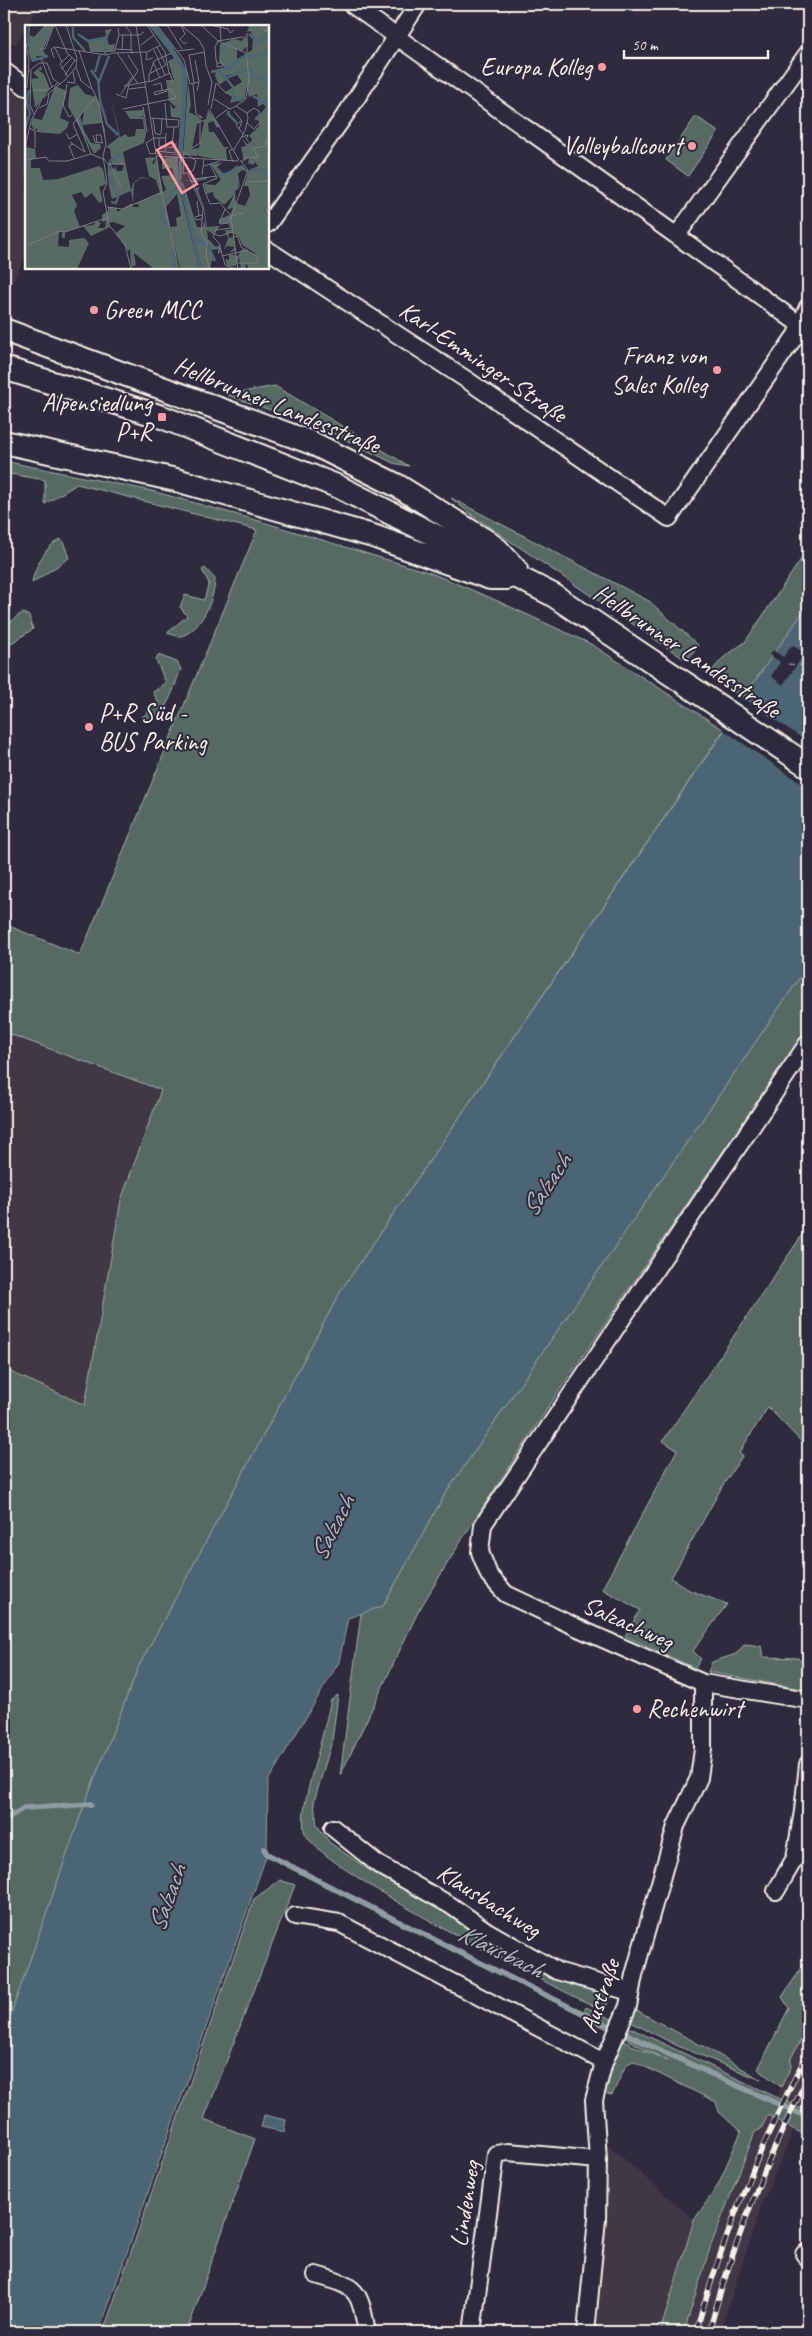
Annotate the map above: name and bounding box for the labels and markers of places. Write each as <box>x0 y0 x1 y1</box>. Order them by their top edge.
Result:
place label: Europa Kolleg <box>480 51 594 83</box>
marker: Europa Kolleg <box>596 61 608 73</box>
place label: Volleyballcourt <box>563 130 686 162</box>
marker: Volleyballcourt <box>686 140 698 152</box>
place label: Green MCC <box>104 294 203 326</box>
marker: Green MCC <box>88 304 100 316</box>
place label: Franz von Sales Kolleg <box>611 340 709 401</box>
marker: Franz von Sales Kolleg <box>711 364 723 376</box>
place label: Alpensiedlung P+R <box>42 387 155 448</box>
marker: Alpensiedlung P+R <box>156 411 168 423</box>
place label: P+R Süd - BUS Parking <box>99 697 208 758</box>
marker: P+R Süd - BUS Parking <box>83 721 95 733</box>
place label: Rechenwirt <box>647 1693 747 1725</box>
marker: Rechenwirt <box>631 1703 643 1715</box>

